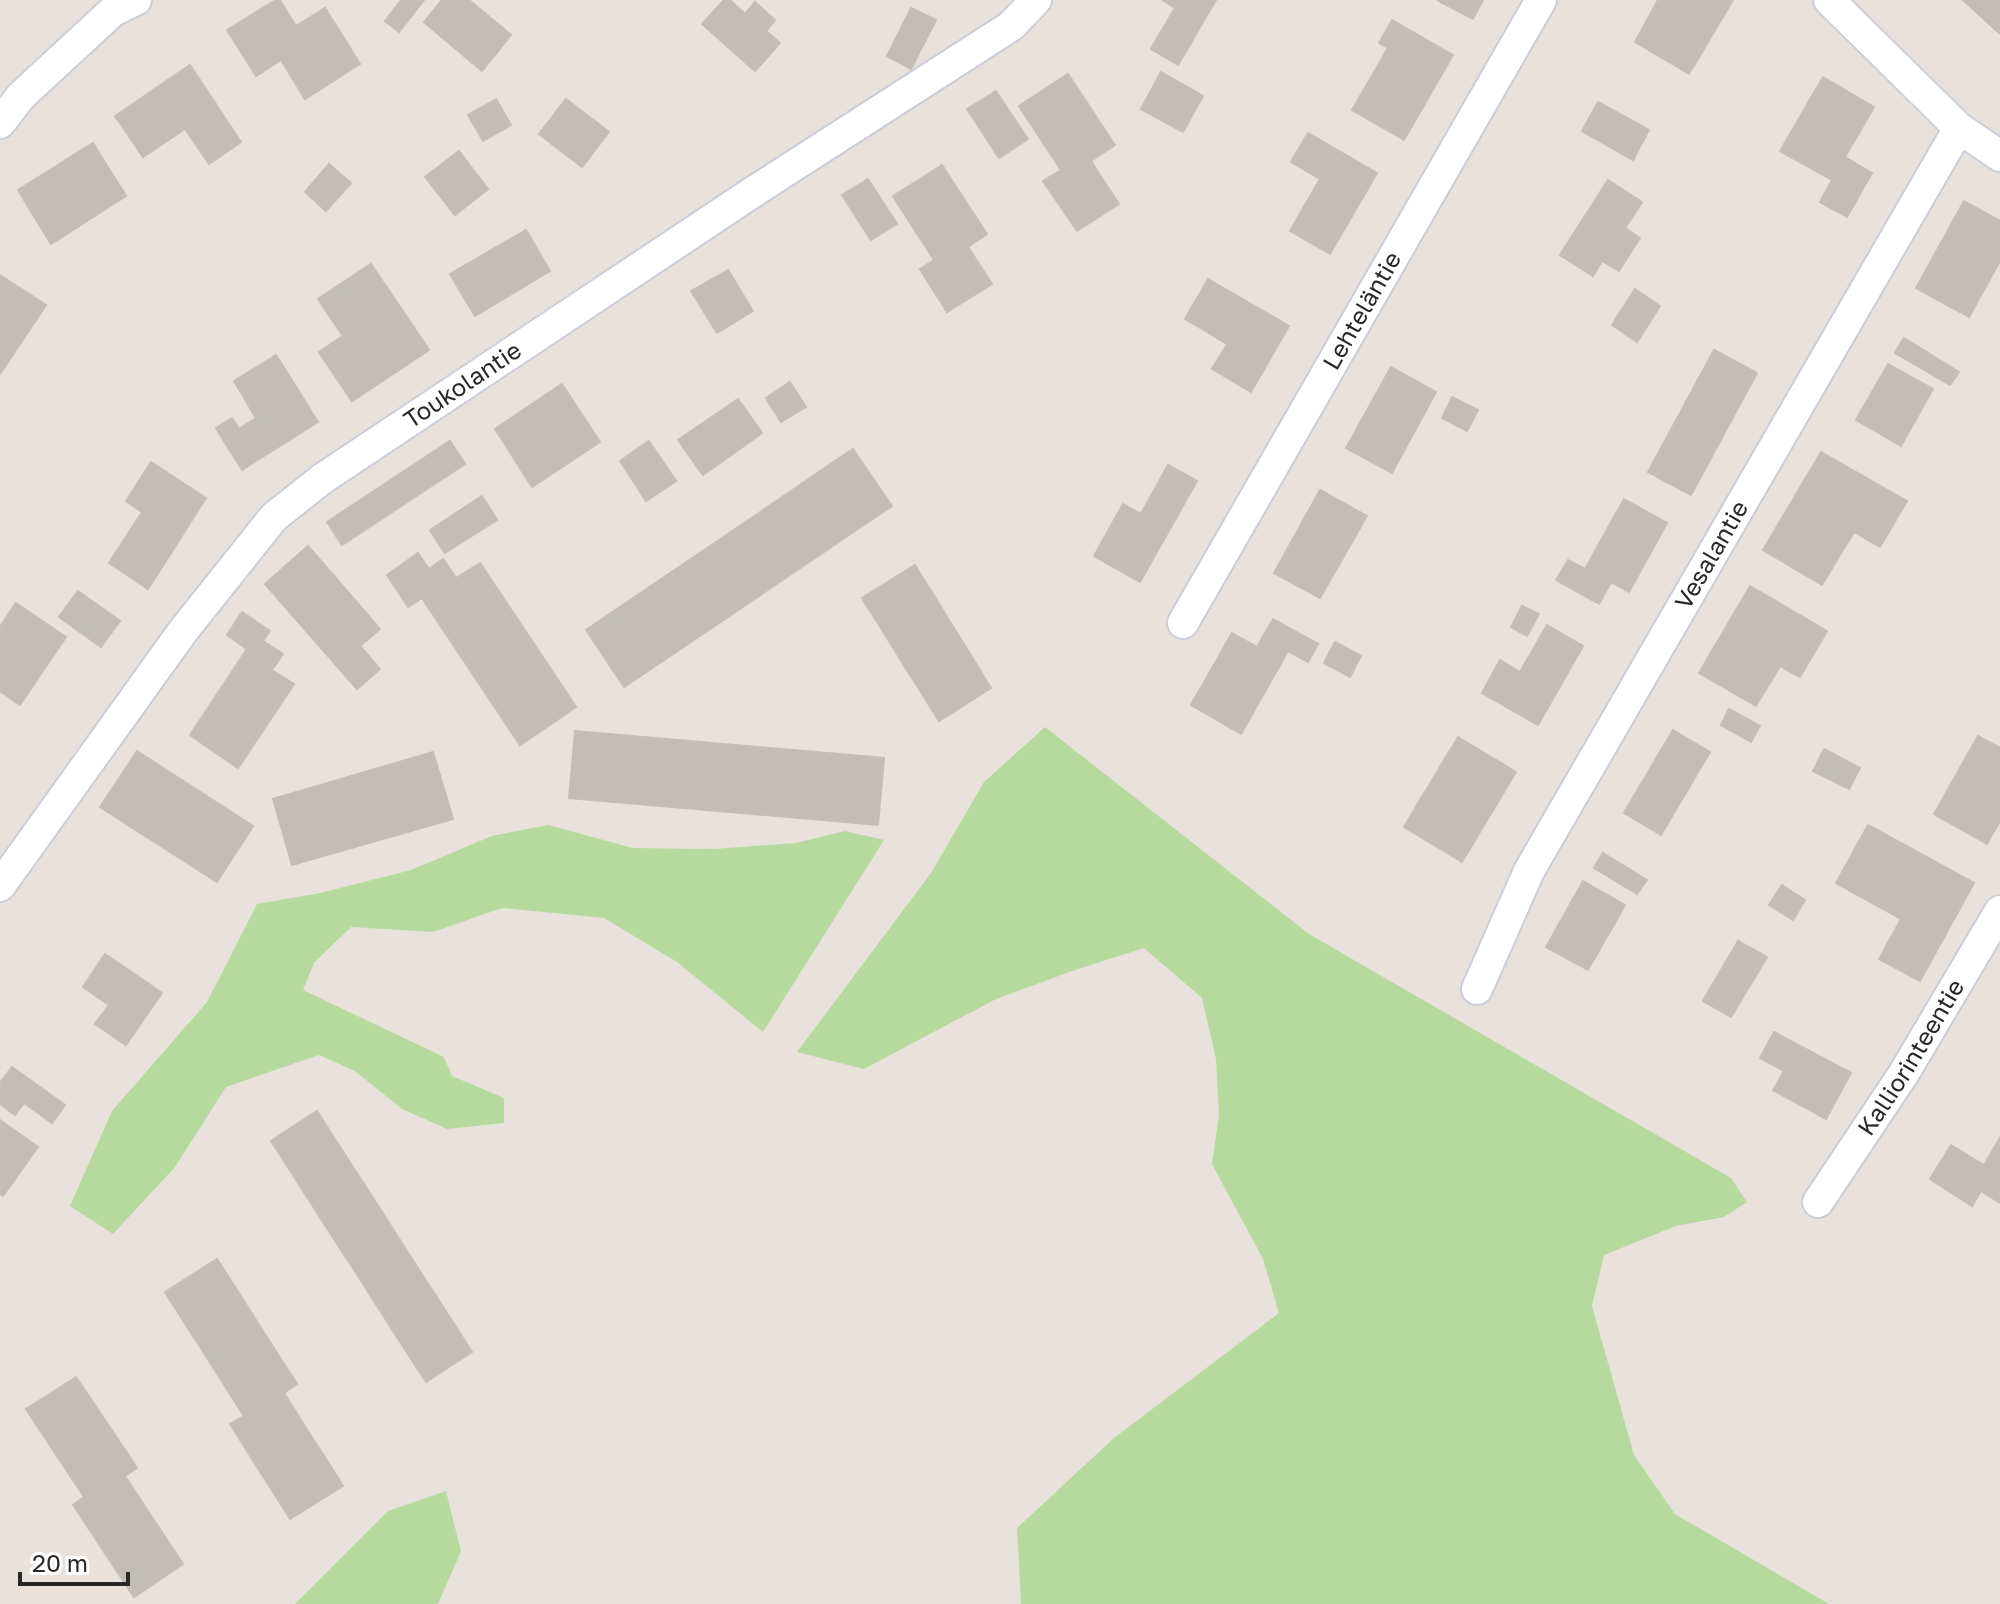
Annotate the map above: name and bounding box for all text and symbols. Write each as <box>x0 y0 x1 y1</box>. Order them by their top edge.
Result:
street label: Lehteläntie <box>1316 246 1406 374</box>
street label: Toukolantie <box>398 335 526 434</box>
street label: Vesalantie <box>1668 495 1753 614</box>
street label: Kalliorinteentie <box>1851 974 1969 1140</box>
scale bar <box>20 1536 128 1586</box>
text: 20 m <box>32 1548 88 1577</box>

